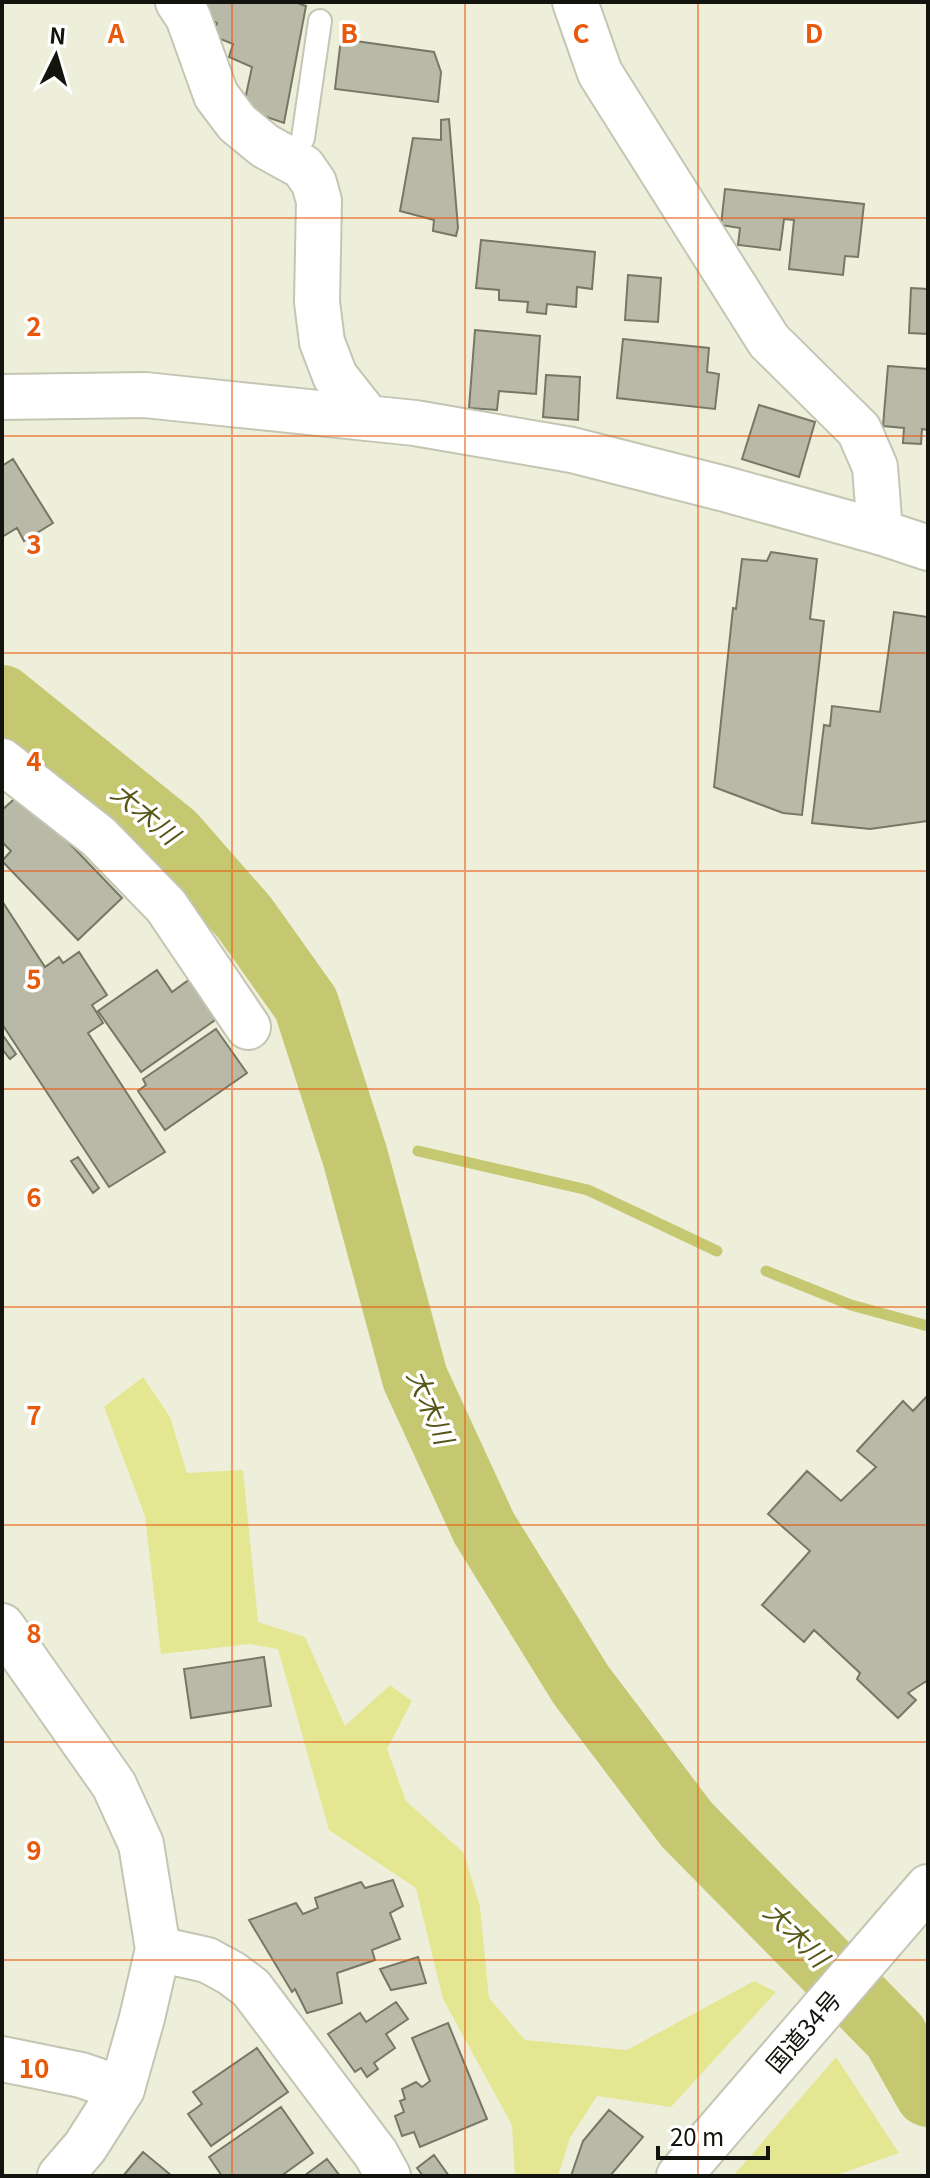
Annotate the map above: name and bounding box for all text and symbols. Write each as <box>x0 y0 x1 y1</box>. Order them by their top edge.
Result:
text: A <box>107 13 125 50</box>
text: B <box>340 13 358 50</box>
text: C <box>572 13 590 50</box>
text: D <box>805 13 823 50</box>
north arrow <box>16 16 96 96</box>
text: N <box>48 17 68 51</box>
text: 2 <box>26 306 42 343</box>
text: 3 <box>26 524 42 561</box>
text: 4 <box>26 741 42 778</box>
water label: 大木川 <box>105 773 191 853</box>
text: 5 <box>26 959 42 996</box>
text: 6 <box>26 1177 42 1214</box>
water label: 大木川 <box>400 1363 466 1452</box>
text: 7 <box>26 1395 42 1432</box>
text: 8 <box>26 1613 42 1650</box>
text: 9 <box>26 1830 42 1867</box>
water label: 大木川 <box>757 1893 841 1976</box>
street label: 国道34号 <box>757 1982 848 2079</box>
text: 10 <box>19 2048 49 2085</box>
scale bar <box>658 2110 768 2160</box>
text: 20 m <box>670 2118 724 2153</box>

